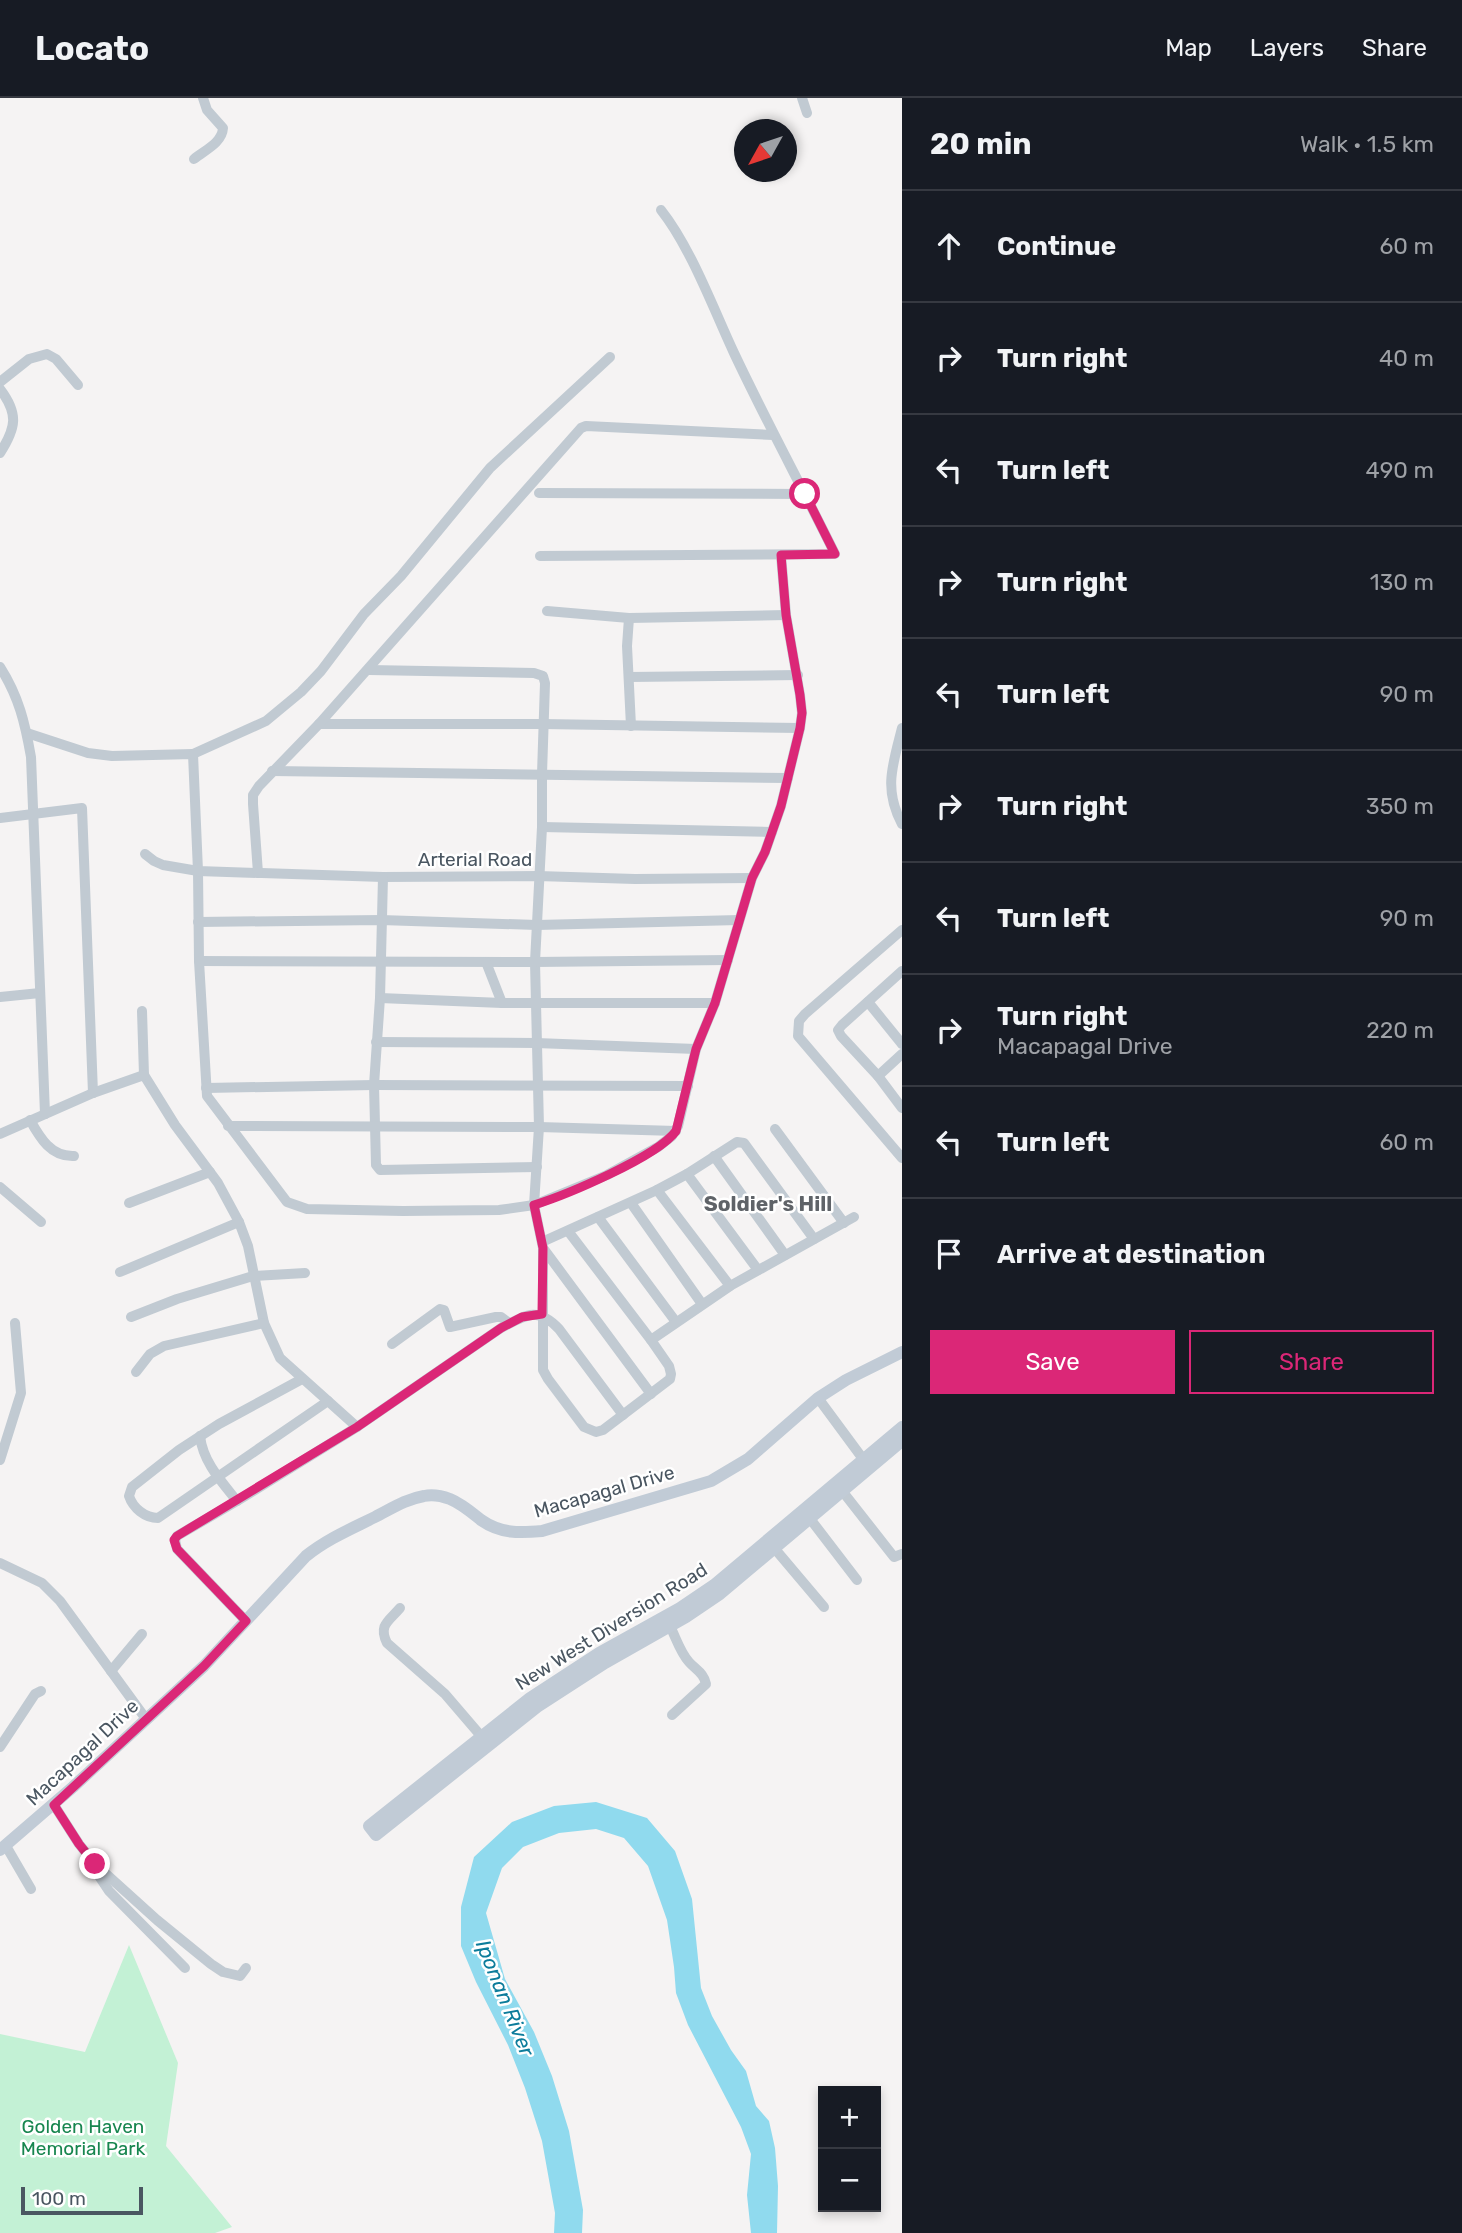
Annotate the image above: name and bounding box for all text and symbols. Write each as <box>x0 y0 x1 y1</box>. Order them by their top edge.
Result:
text: Locato <box>35 29 149 68</box>
text: Map <box>1165 34 1212 62</box>
text: Layers <box>1250 34 1324 62</box>
text: Share <box>1362 34 1427 62</box>
north arrow <box>734 119 797 182</box>
text: 20 min <box>930 126 1032 162</box>
text: Walk · 1.5 km <box>1300 130 1434 158</box>
icon: ahead <box>930 227 968 265</box>
text: Continue <box>997 231 1116 262</box>
text: 60 m <box>1379 232 1434 260</box>
icon: right <box>930 339 968 377</box>
text: Turn right <box>997 343 1127 374</box>
text: 40 m <box>1379 344 1434 372</box>
icon: left <box>930 451 968 489</box>
text: Turn left <box>997 455 1109 486</box>
text: 490 m <box>1366 456 1434 484</box>
route start <box>789 478 820 509</box>
icon: right <box>930 563 968 601</box>
text: Turn right <box>997 567 1127 598</box>
text: 130 m <box>1370 568 1434 596</box>
icon: left <box>930 675 968 713</box>
text: Turn left <box>997 679 1109 710</box>
text: 90 m <box>1380 680 1434 708</box>
icon: right <box>930 787 968 825</box>
text: Turn right <box>997 791 1127 822</box>
text: 350 m <box>1366 792 1434 820</box>
street label: Arterial Road <box>418 848 532 871</box>
icon: left <box>930 899 968 937</box>
text: Turn left <box>997 903 1109 934</box>
text: 90 m <box>1380 904 1434 932</box>
text: Turn right <box>997 1001 1127 1032</box>
icon: right <box>930 1011 968 1049</box>
text: 220 m <box>1366 1016 1434 1044</box>
text: Macapagal Drive <box>997 1032 1173 1060</box>
icon: left <box>930 1123 968 1161</box>
text: Turn left <box>997 1127 1109 1158</box>
text: 60 m <box>1379 1128 1434 1156</box>
district label: Soldier's Hill <box>704 1191 832 1216</box>
icon: arrive <box>930 1235 968 1273</box>
text: Arrive at destination <box>997 1239 1265 1270</box>
button: Save <box>930 1330 1175 1394</box>
button: Share <box>1189 1330 1434 1394</box>
street label: Macapagal Drive <box>531 1460 677 1523</box>
street label: New West Diversion Road <box>511 1558 712 1695</box>
street label: Macapagal Drive <box>21 1694 143 1810</box>
route end <box>79 1848 110 1879</box>
water label: Iponan River <box>471 1936 540 2060</box>
map controls <box>818 2086 881 2212</box>
button: + <box>818 2086 881 2149</box>
park label: Golden Haven Memorial Park <box>21 2115 146 2160</box>
button: − <box>818 2149 881 2212</box>
scale bar <box>21 2184 144 2216</box>
text: 100 m <box>32 2187 86 2210</box>

